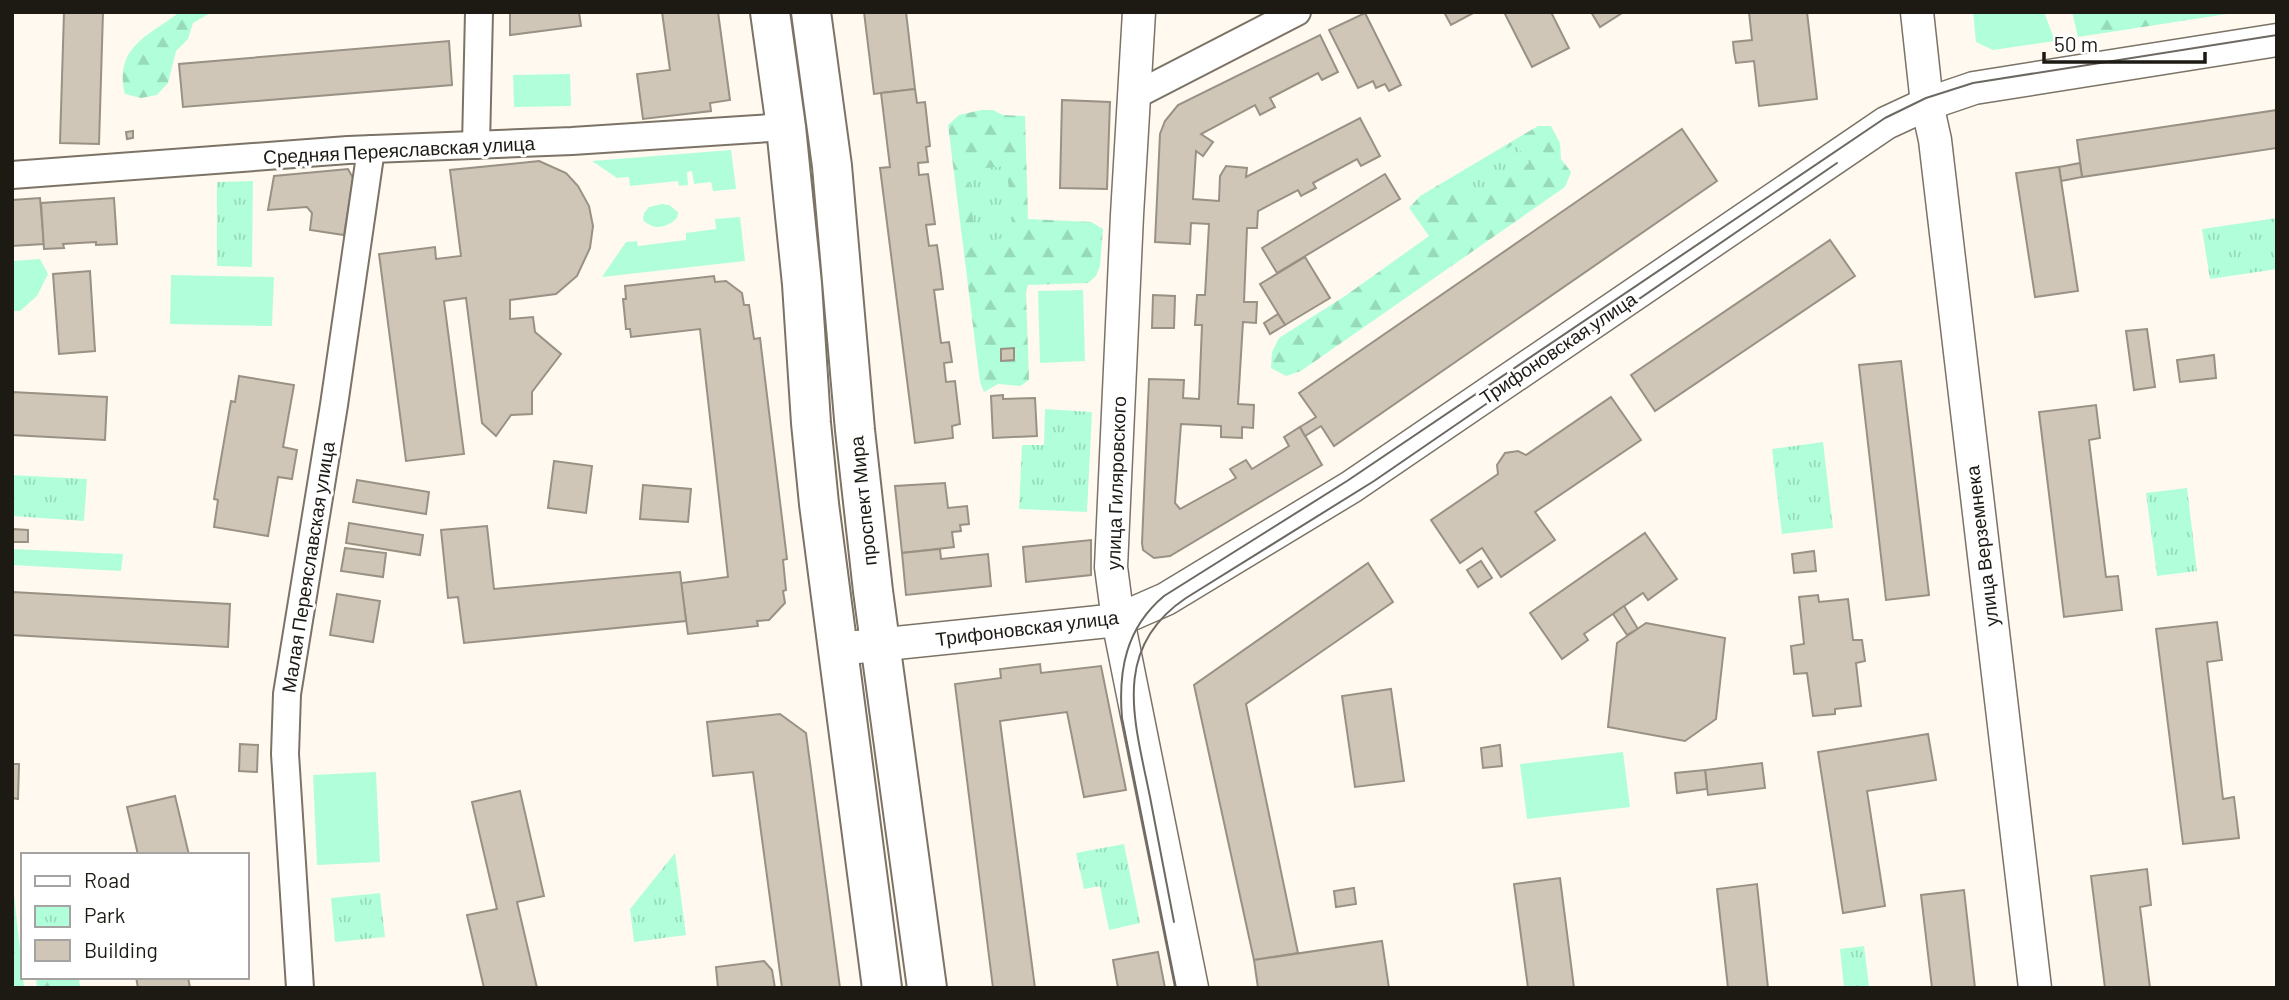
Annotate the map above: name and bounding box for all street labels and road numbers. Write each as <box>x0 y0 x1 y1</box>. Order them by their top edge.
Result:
street label: Средняя Переяславская улица <box>262 131 536 168</box>
street label: Трифоновская улица <box>1475 286 1641 409</box>
street label: улица Гиляровского <box>1101 396 1130 570</box>
street label: проспект Мира <box>844 435 881 567</box>
street label: Малая Переяславская улица <box>276 439 339 694</box>
street label: улица Верземнека <box>1960 464 2003 628</box>
street label: Трифоновская улица <box>934 605 1120 650</box>

